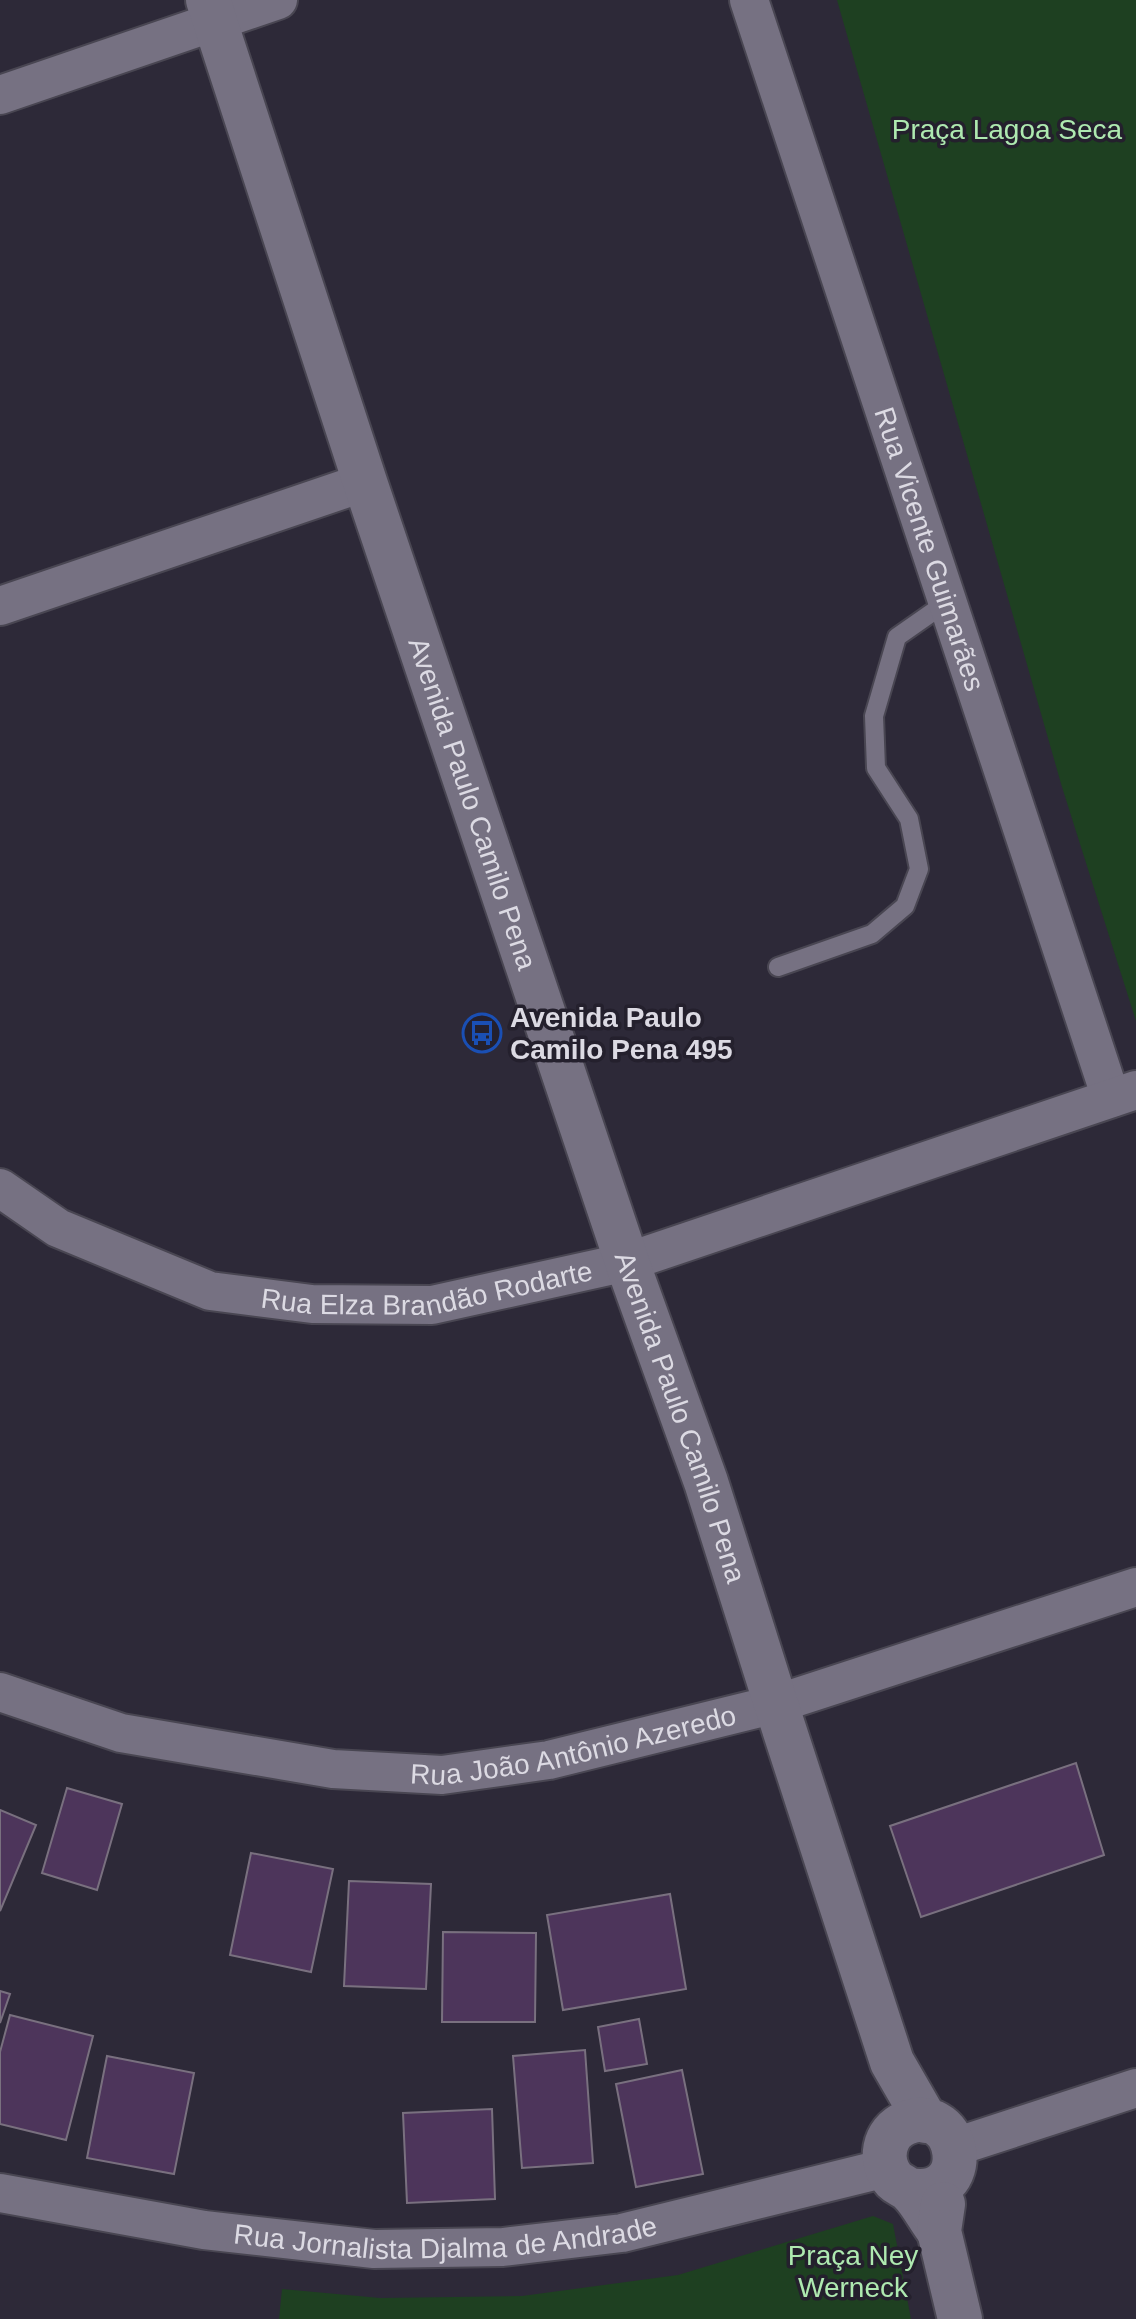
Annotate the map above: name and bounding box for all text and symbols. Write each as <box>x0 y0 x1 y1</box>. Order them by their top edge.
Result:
park label: Praça Lagoa Seca <box>892 114 1123 145</box>
street label: Rua Vicente Guimarães <box>868 403 991 695</box>
street label: Avenida Paulo Camilo Pena <box>402 634 543 974</box>
place label: Avenida Paulo Camilo Pena 495 <box>510 1002 733 1065</box>
bus stop icon: Avenida Paulo Camilo Pena 495 <box>461 1012 503 1054</box>
street label: Avenida Paulo Camilo Pena <box>609 1248 752 1587</box>
street label: Rua Elza Brandão Rodarte <box>259 1255 595 1322</box>
street label: Rua João Antônio Azeredo <box>409 1699 739 1791</box>
street label: Rua Jornalista Djalma de Andrade <box>232 2210 660 2265</box>
park label: Praça Ney Werneck <box>788 2240 918 2303</box>

